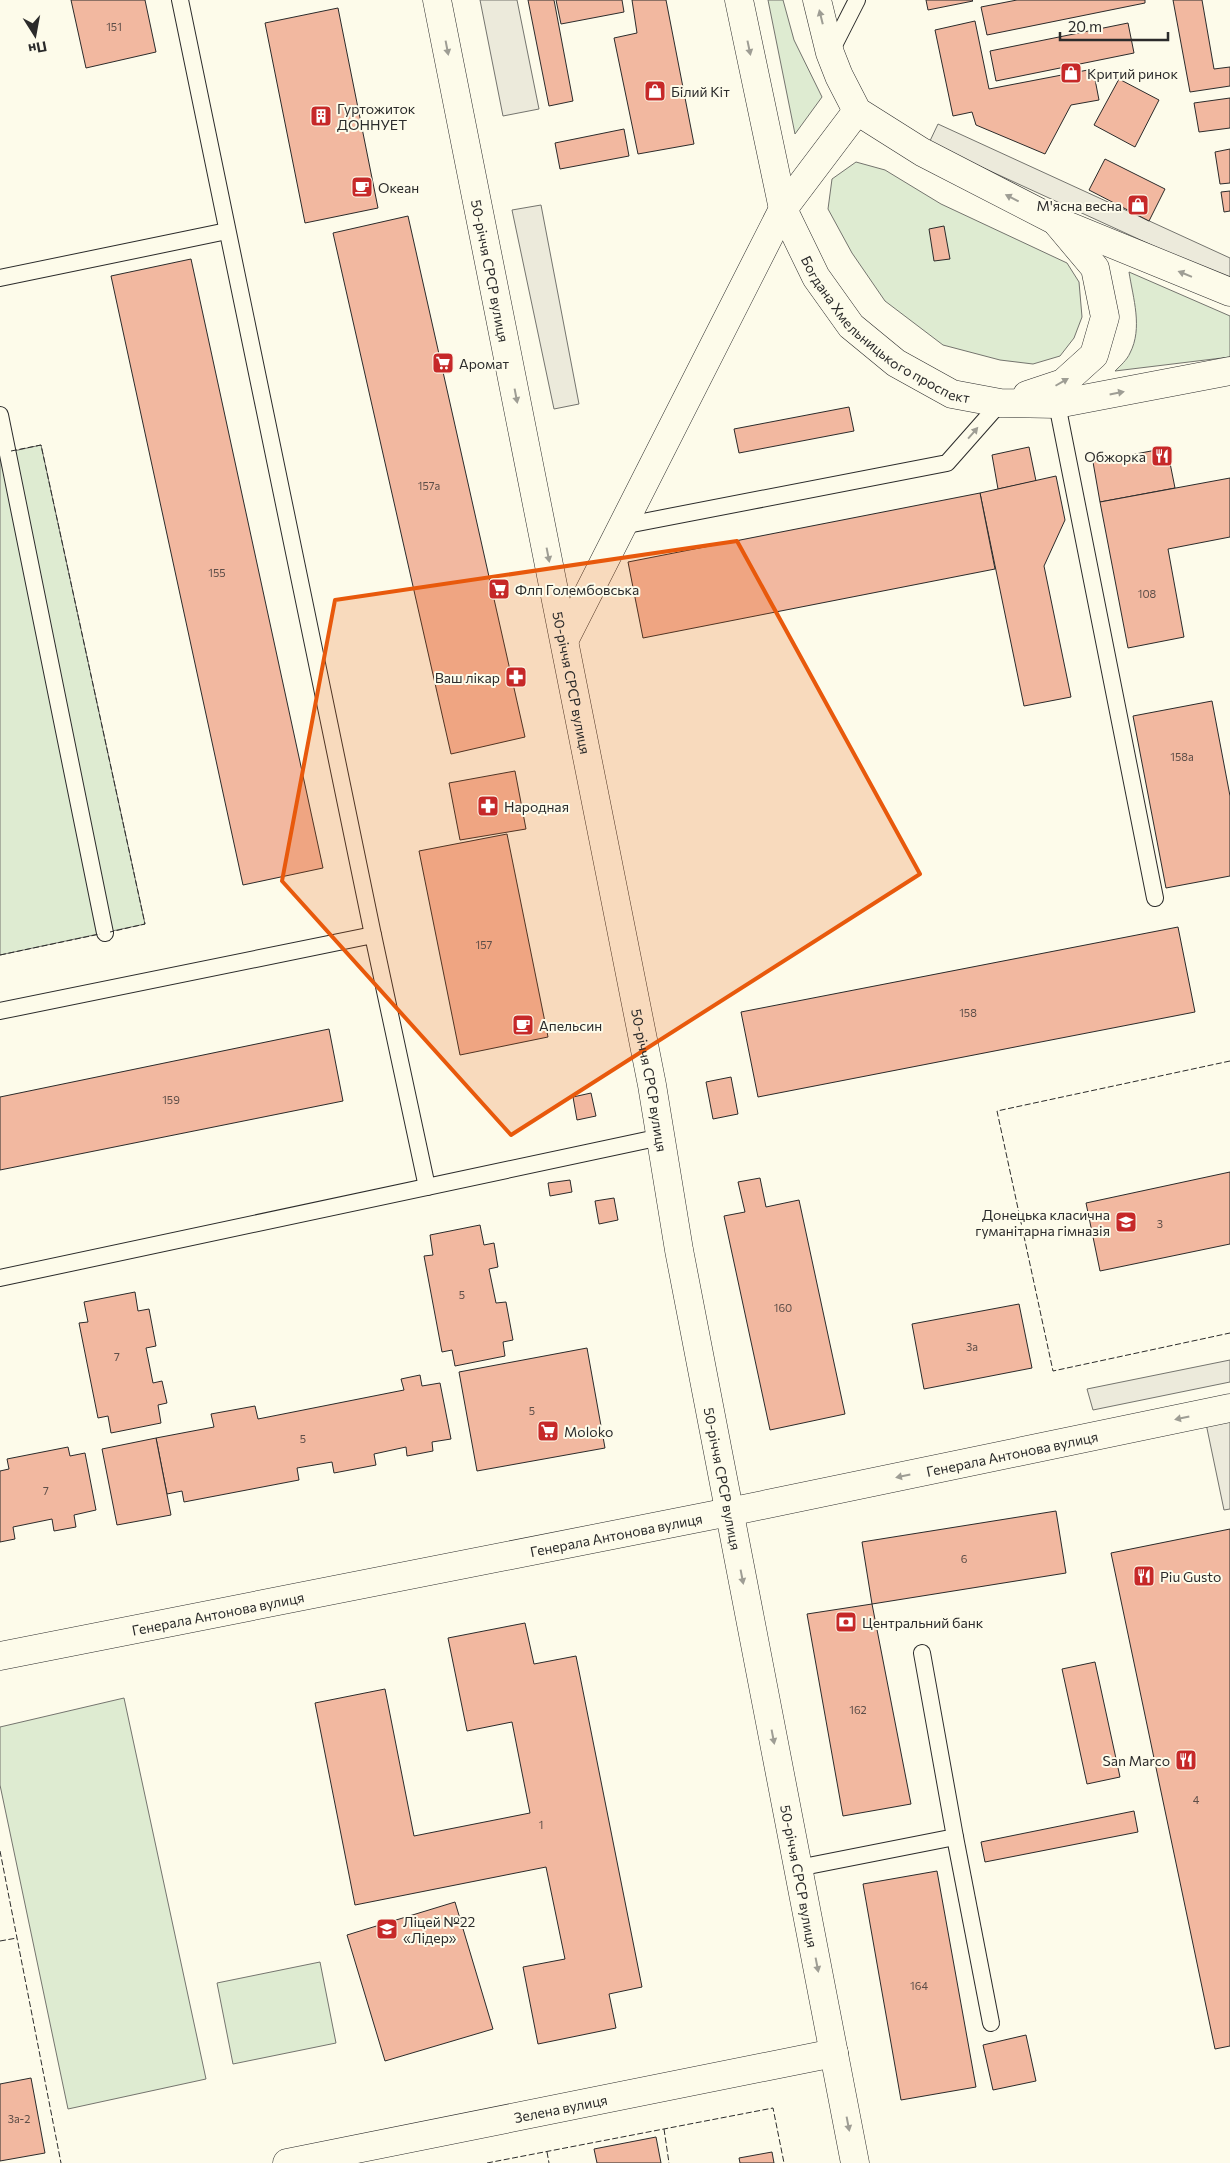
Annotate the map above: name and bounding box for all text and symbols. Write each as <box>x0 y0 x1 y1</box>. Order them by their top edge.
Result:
north arrow <box>10 10 60 60</box>
one-way arrow <box>817 10 825 25</box>
scale bar <box>1060 10 1168 42</box>
text: 20 m <box>1068 17 1102 35</box>
house number: 151 <box>106 20 122 33</box>
text: Пн <box>27 38 48 58</box>
one-way arrow <box>443 40 451 55</box>
one-way arrow <box>745 40 753 55</box>
shop icon: Критий ринок <box>1059 61 1083 85</box>
place label: Критий ринок <box>1087 65 1178 82</box>
shop icon: Білий Кіт <box>643 79 667 103</box>
place label: Білий Кіт <box>671 83 730 100</box>
place label: Гуртожиток ДОННУЕТ <box>337 100 416 133</box>
building icon: Гуртожиток ДОННУЕТ <box>309 104 333 128</box>
cafe icon: Океан <box>350 175 374 199</box>
place label: Океан <box>378 179 419 196</box>
shop icon: М'ясна весна <box>1126 193 1150 217</box>
one-way arrow <box>1005 194 1019 202</box>
place label: М'ясна весна <box>1037 197 1122 214</box>
street label: 50-річчя СРСР вулиця <box>468 198 513 344</box>
street label: Богдана Хмельницького проспект <box>798 253 972 406</box>
one-way arrow <box>1177 270 1192 278</box>
supermarket icon: Аромат <box>431 351 455 375</box>
place label: Аромат <box>459 355 509 372</box>
one-way arrow <box>1055 377 1069 386</box>
one-way arrow <box>513 388 521 404</box>
one-way arrow <box>1110 388 1126 396</box>
one-way arrow <box>968 427 979 440</box>
restaurant icon: Обжорка <box>1150 444 1174 468</box>
place label: Обжорка <box>1084 448 1146 465</box>
house number: 157а <box>418 479 440 492</box>
one-way arrow <box>544 548 552 563</box>
house number: 155 <box>208 566 226 579</box>
supermarket icon: Флп Голембовська <box>487 577 511 601</box>
place label: Флп Голембовська <box>515 581 639 598</box>
house number: 108 <box>1138 587 1157 600</box>
street label: 50-річчя СРСР вулиця <box>550 610 595 756</box>
pharmacy icon: Ваш лікар <box>504 665 528 689</box>
place label: Ваш лікар <box>435 669 500 686</box>
house number: 158а <box>1170 750 1194 763</box>
pharmacy icon: Народная <box>476 794 500 818</box>
place label: Народная <box>504 798 569 815</box>
house number: 157 <box>476 938 493 951</box>
house number: 158 <box>959 1006 977 1019</box>
street label: 50-річчя СРСР вулиця <box>629 1007 671 1153</box>
cafe icon: Апельсин <box>511 1013 535 1037</box>
place label: Апельсин <box>539 1017 602 1034</box>
house number: 159 <box>162 1093 180 1106</box>
place label: Донецька класична гуманітарна гімназія <box>975 1206 1110 1239</box>
school or university icon: Донецька класична гуманітарна гімназія <box>1114 1210 1138 1234</box>
house number: 3 <box>1157 1217 1163 1230</box>
house number: 5 <box>459 1288 465 1301</box>
house number: 160 <box>774 1301 792 1314</box>
house number: 3а <box>966 1340 978 1353</box>
house number: 7 <box>114 1350 120 1363</box>
house number: 5 <box>529 1404 535 1417</box>
street label: 50-річчя СРСР вулиця <box>701 1406 745 1551</box>
one-way arrow <box>1175 1414 1190 1422</box>
supermarket icon: Moloko <box>536 1419 560 1443</box>
place label: Moloko <box>564 1423 613 1440</box>
street label: Генерала Антонова вулиця <box>924 1427 1099 1479</box>
house number: 5 <box>300 1432 306 1445</box>
one-way arrow <box>896 1472 911 1480</box>
house number: 7 <box>43 1484 49 1497</box>
street label: Генерала Антонова вулиця <box>529 1509 704 1560</box>
house number: 6 <box>961 1552 968 1565</box>
restaurant icon: Piu Gusto <box>1132 1564 1156 1588</box>
place label: Piu Gusto <box>1160 1568 1221 1585</box>
one-way arrow <box>738 1569 746 1585</box>
street label: Генерала Антонова вулиця <box>130 1588 305 1638</box>
bank icon: Центральний банк <box>834 1610 858 1634</box>
place label: Центральний банк <box>862 1614 984 1631</box>
house number: 162 <box>849 1703 867 1716</box>
one-way arrow <box>769 1729 777 1745</box>
restaurant icon: San Marco <box>1174 1748 1198 1772</box>
place label: San Marco <box>1103 1752 1170 1769</box>
house number: 4 <box>1193 1793 1200 1806</box>
street label: 50-річчя СРСР вулиця <box>778 1803 822 1949</box>
house number: 1 <box>539 1818 543 1831</box>
place label: Ліцей №22 «Лідер» <box>403 1913 476 1946</box>
school or university icon: Ліцей №22 «Лідер» <box>375 1917 399 1941</box>
one-way arrow <box>813 1957 821 1973</box>
house number: 164 <box>910 1979 928 1992</box>
street label: Зелена вулиця <box>512 2090 609 2126</box>
house number: 3а-2 <box>8 2112 30 2125</box>
one-way arrow <box>844 2117 852 2133</box>

